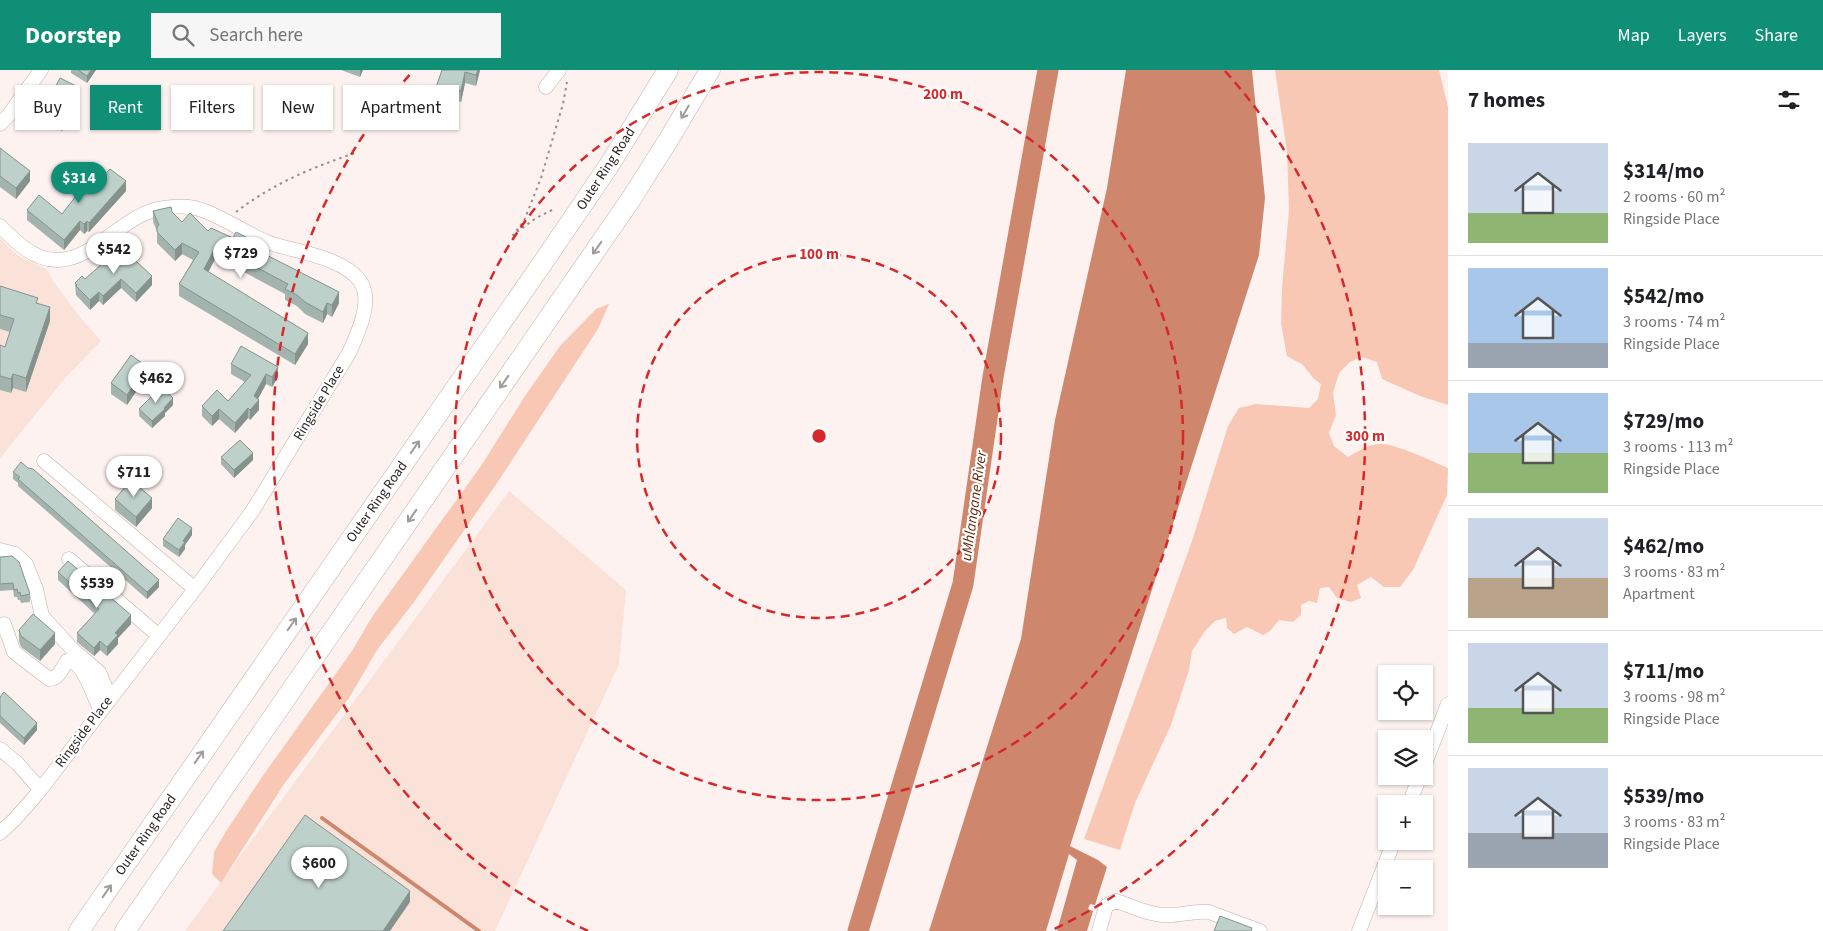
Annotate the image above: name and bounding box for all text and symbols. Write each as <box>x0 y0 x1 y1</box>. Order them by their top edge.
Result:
search box <box>151 13 501 58</box>
text: Doorstep <box>25 18 121 53</box>
icon: search <box>169 21 197 49</box>
text: Search here <box>209 22 303 49</box>
text: Map <box>1618 23 1650 48</box>
text: Layers <box>1678 23 1727 48</box>
text: Share <box>1755 23 1798 48</box>
text: 200 m <box>923 84 963 105</box>
chip: Buy <box>15 85 80 130</box>
chip: Rent <box>90 85 161 130</box>
chip: Filters <box>171 85 253 130</box>
chip: New <box>263 85 333 130</box>
chip: Apartment <box>343 85 459 130</box>
text: 7 homes <box>1468 85 1545 115</box>
icon: filters <box>1775 86 1803 114</box>
one-way arrow <box>680 105 690 119</box>
street label: Outer Ring Road <box>572 124 640 214</box>
text: $314/mo <box>1623 156 1704 186</box>
pin: $314 <box>49 162 109 204</box>
icon: home <box>1508 163 1568 223</box>
text: $314 <box>62 167 96 189</box>
text: 2 rooms · 60 m² <box>1623 186 1725 208</box>
text: Ringside Place <box>1623 208 1720 230</box>
pin: $542 <box>84 232 144 275</box>
pin: $729 <box>211 236 271 279</box>
text: $542 <box>97 238 131 260</box>
one-way arrow <box>592 241 602 255</box>
text: $729 <box>224 242 258 264</box>
text: 100 m <box>799 244 839 265</box>
text: $542/mo <box>1623 281 1704 311</box>
icon: home <box>1508 288 1568 348</box>
text: 3 rooms · 74 m² <box>1623 311 1725 333</box>
text: Ringside Place <box>1623 333 1720 355</box>
pin: $462 <box>126 362 186 404</box>
street label: Ringside Place <box>289 362 349 444</box>
text: $462 <box>139 367 173 389</box>
one-way arrow <box>499 375 509 389</box>
text: $729/mo <box>1623 406 1704 436</box>
icon: home <box>1508 413 1568 473</box>
text: 300 m <box>1345 426 1385 447</box>
centre of rings <box>810 427 828 445</box>
text: 3 rooms · 113 m² <box>1623 436 1733 458</box>
one-way arrow <box>410 441 420 455</box>
water label: uMhlangane River <box>956 449 992 562</box>
pin: $711 <box>104 456 164 498</box>
street label: Outer Ring Road <box>342 457 412 547</box>
text: Ringside Place <box>1623 458 1720 480</box>
text: $711 <box>117 461 151 483</box>
one-way arrow <box>407 508 417 522</box>
text: $462/mo <box>1623 531 1704 561</box>
icon: home <box>1508 538 1568 598</box>
text: 3 rooms · 83 m² <box>1623 561 1725 583</box>
pin: $539 <box>67 566 127 609</box>
text: $539 <box>80 572 114 594</box>
text: Apartment <box>1623 583 1695 605</box>
one-way arrow <box>287 617 297 631</box>
text: $711/mo <box>1623 656 1704 686</box>
icon: home <box>1508 663 1568 723</box>
map controls <box>1378 665 1433 915</box>
button: locate <box>1378 665 1433 720</box>
text: 3 rooms · 98 m² <box>1623 686 1725 708</box>
street label: Ringside Place <box>51 692 117 772</box>
text: Ringside Place <box>1623 708 1720 730</box>
button: layers <box>1378 730 1433 785</box>
one-way arrow <box>194 751 204 765</box>
text: $539/mo <box>1623 781 1704 811</box>
icon: home <box>1508 788 1568 848</box>
street label: Outer Ring Road <box>111 790 181 880</box>
button: + <box>1378 795 1433 850</box>
text: 3 rooms · 83 m² <box>1623 811 1725 833</box>
text: Ringside Place <box>1623 833 1720 855</box>
pin: $600 <box>289 846 349 889</box>
text: $600 <box>302 852 336 874</box>
button: − <box>1378 860 1433 915</box>
one-way arrow <box>102 884 112 898</box>

